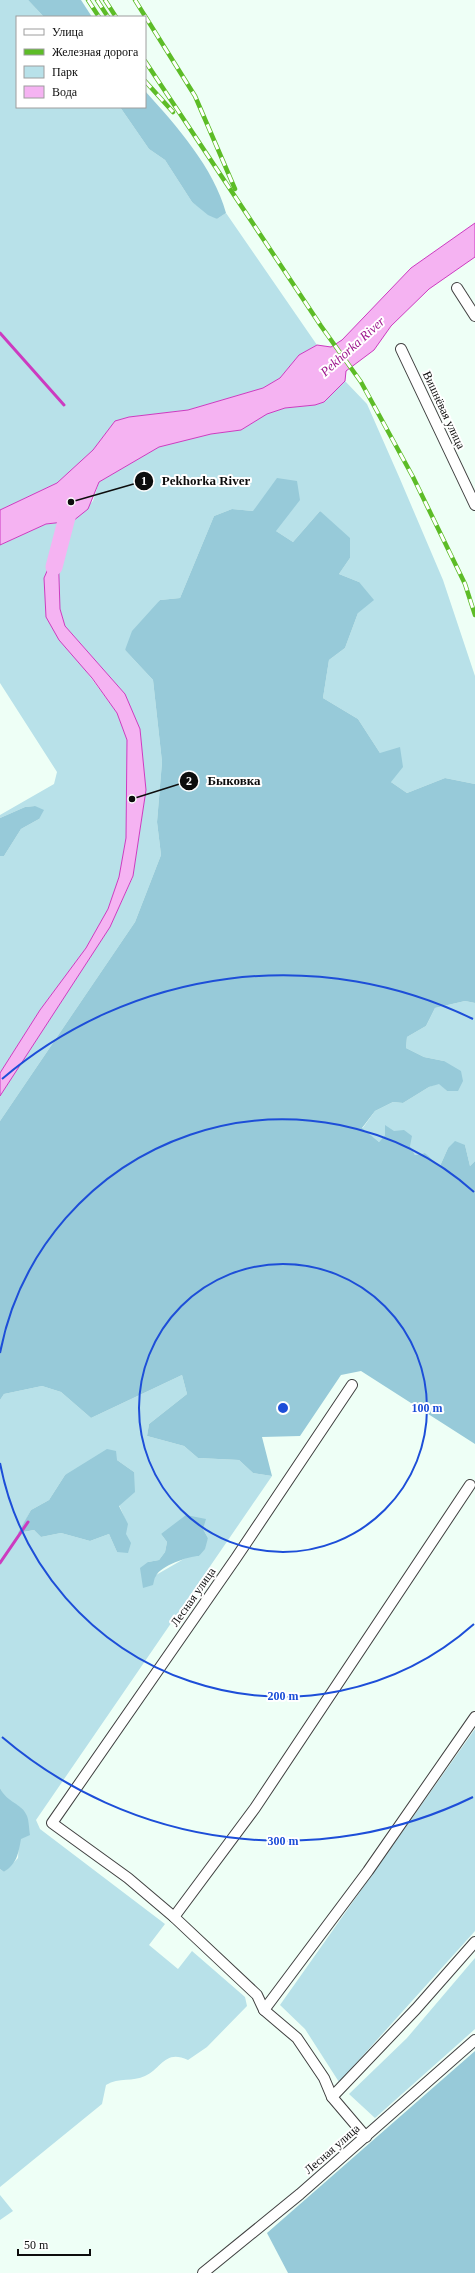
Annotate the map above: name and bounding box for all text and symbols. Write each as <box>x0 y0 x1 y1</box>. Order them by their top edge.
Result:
legend <box>16 16 146 108</box>
text: Улица <box>52 25 84 39</box>
text: Железная дорога <box>52 45 139 59</box>
text: Парк <box>52 65 78 79</box>
text: Вода <box>52 85 78 99</box>
water label: Pekhorka River <box>316 313 388 380</box>
street label: Вишнёвая улица <box>420 369 468 452</box>
callout: Pekhorka River <box>134 468 258 493</box>
text: Pekhorka River <box>162 473 250 488</box>
text: 1 <box>141 474 147 488</box>
callout: Быковка <box>179 768 268 793</box>
text: Быковка <box>207 773 261 788</box>
text: 2 <box>186 774 192 788</box>
centre of rings <box>276 1401 290 1415</box>
text: 100 m <box>412 1401 443 1415</box>
street label: Лесная улица <box>168 1564 219 1629</box>
text: 200 m <box>268 1689 299 1703</box>
text: 300 m <box>268 1834 299 1848</box>
street label: Лесная улица <box>301 2121 363 2177</box>
scale bar <box>18 2231 90 2257</box>
text: 50 m <box>24 2238 49 2252</box>

